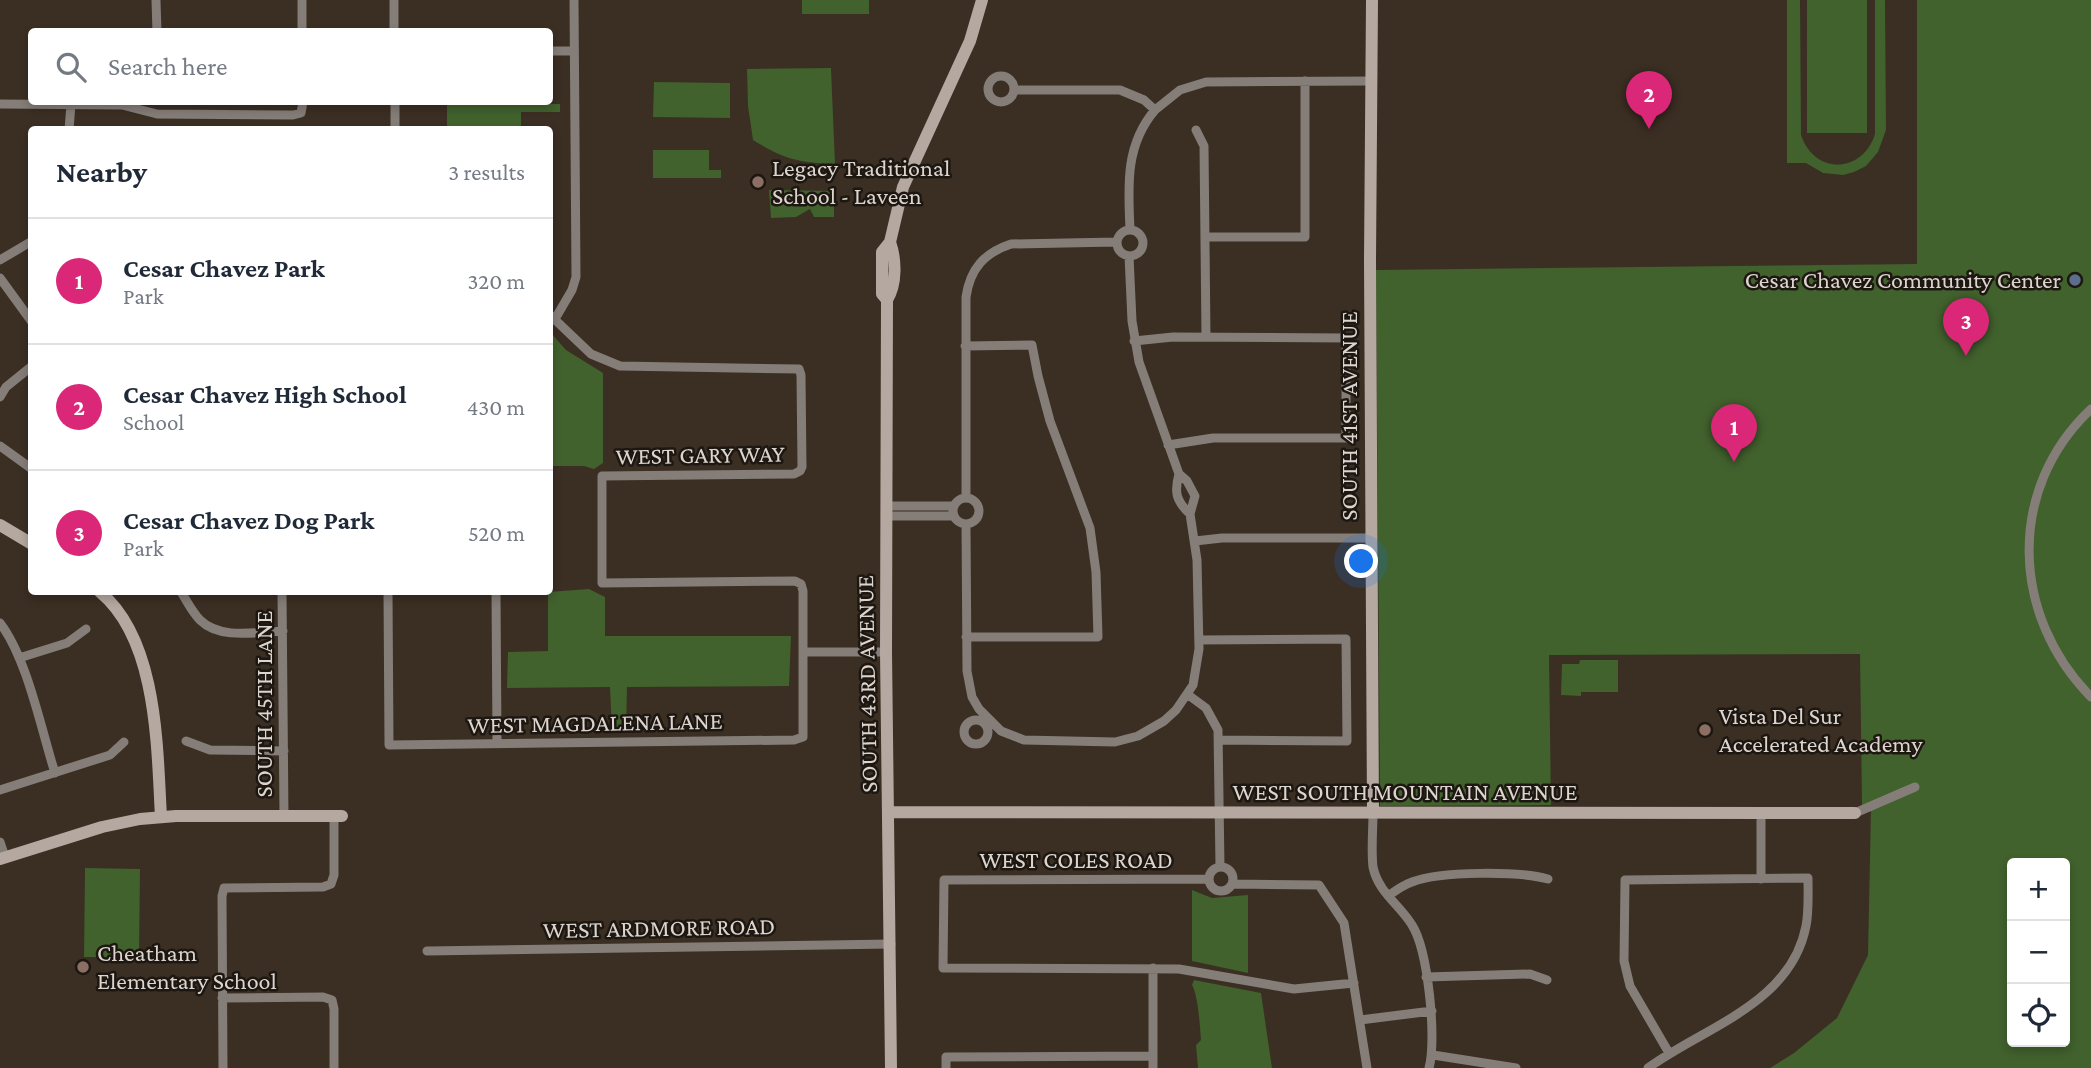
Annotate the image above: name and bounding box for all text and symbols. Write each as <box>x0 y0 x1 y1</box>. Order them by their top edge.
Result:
search box <box>28 28 553 105</box>
icon: search <box>52 48 90 86</box>
text: Search here <box>108 52 227 81</box>
pin: 2 <box>1626 71 1672 129</box>
place label: Legacy Traditional School - Laveen <box>772 154 950 209</box>
text: Nearby <box>56 155 147 188</box>
text: 3 results <box>448 159 525 185</box>
marker: Legacy Traditional School - Laveen <box>750 174 766 190</box>
text: Cesar Chavez Park <box>123 254 325 283</box>
place label: Cesar Chavez Community Center <box>1745 266 2061 293</box>
text: 1 <box>75 268 83 294</box>
text: 320 m <box>467 268 525 294</box>
marker: Cesar Chavez Community Center <box>2067 272 2083 288</box>
text: Park <box>123 283 164 309</box>
pin: 3 <box>1943 298 1989 356</box>
street label: SOUTH 41ST AVENUE <box>1335 311 1362 521</box>
text: Cesar Chavez High School <box>123 380 406 409</box>
text: 2 <box>73 394 85 420</box>
text: 430 m <box>467 394 525 420</box>
pin: 1 <box>1711 404 1757 462</box>
text: School <box>123 409 184 435</box>
street label: WEST GARY WAY <box>615 440 785 469</box>
text: Cesar Chavez Dog Park <box>123 506 375 535</box>
text: 3 <box>73 520 85 546</box>
text: 520 m <box>468 520 525 546</box>
text: Park <box>123 535 164 561</box>
your location <box>1344 544 1378 578</box>
street label: SOUTH 43RD AVENUE <box>851 575 882 793</box>
street label: SOUTH 45TH LANE <box>250 610 277 798</box>
place label: Vista Del Sur Accelerated Academy <box>1719 702 1923 757</box>
street label: WEST MAGDALENA LANE <box>467 707 723 738</box>
marker: Vista Del Sur Accelerated Academy <box>1697 722 1713 738</box>
street label: WEST SOUTH MOUNTAIN AVENUE <box>1232 778 1578 805</box>
street label: WEST COLES ROAD <box>979 846 1173 873</box>
map controls <box>2007 858 2070 1047</box>
button: + <box>2007 858 2070 921</box>
street label: WEST ARDMORE ROAD <box>543 912 775 943</box>
button: − <box>2007 921 2070 984</box>
place label: Cheatham Elementary School <box>97 939 277 994</box>
marker: Cheatham Elementary School <box>75 959 91 975</box>
button: locate <box>2007 984 2070 1047</box>

